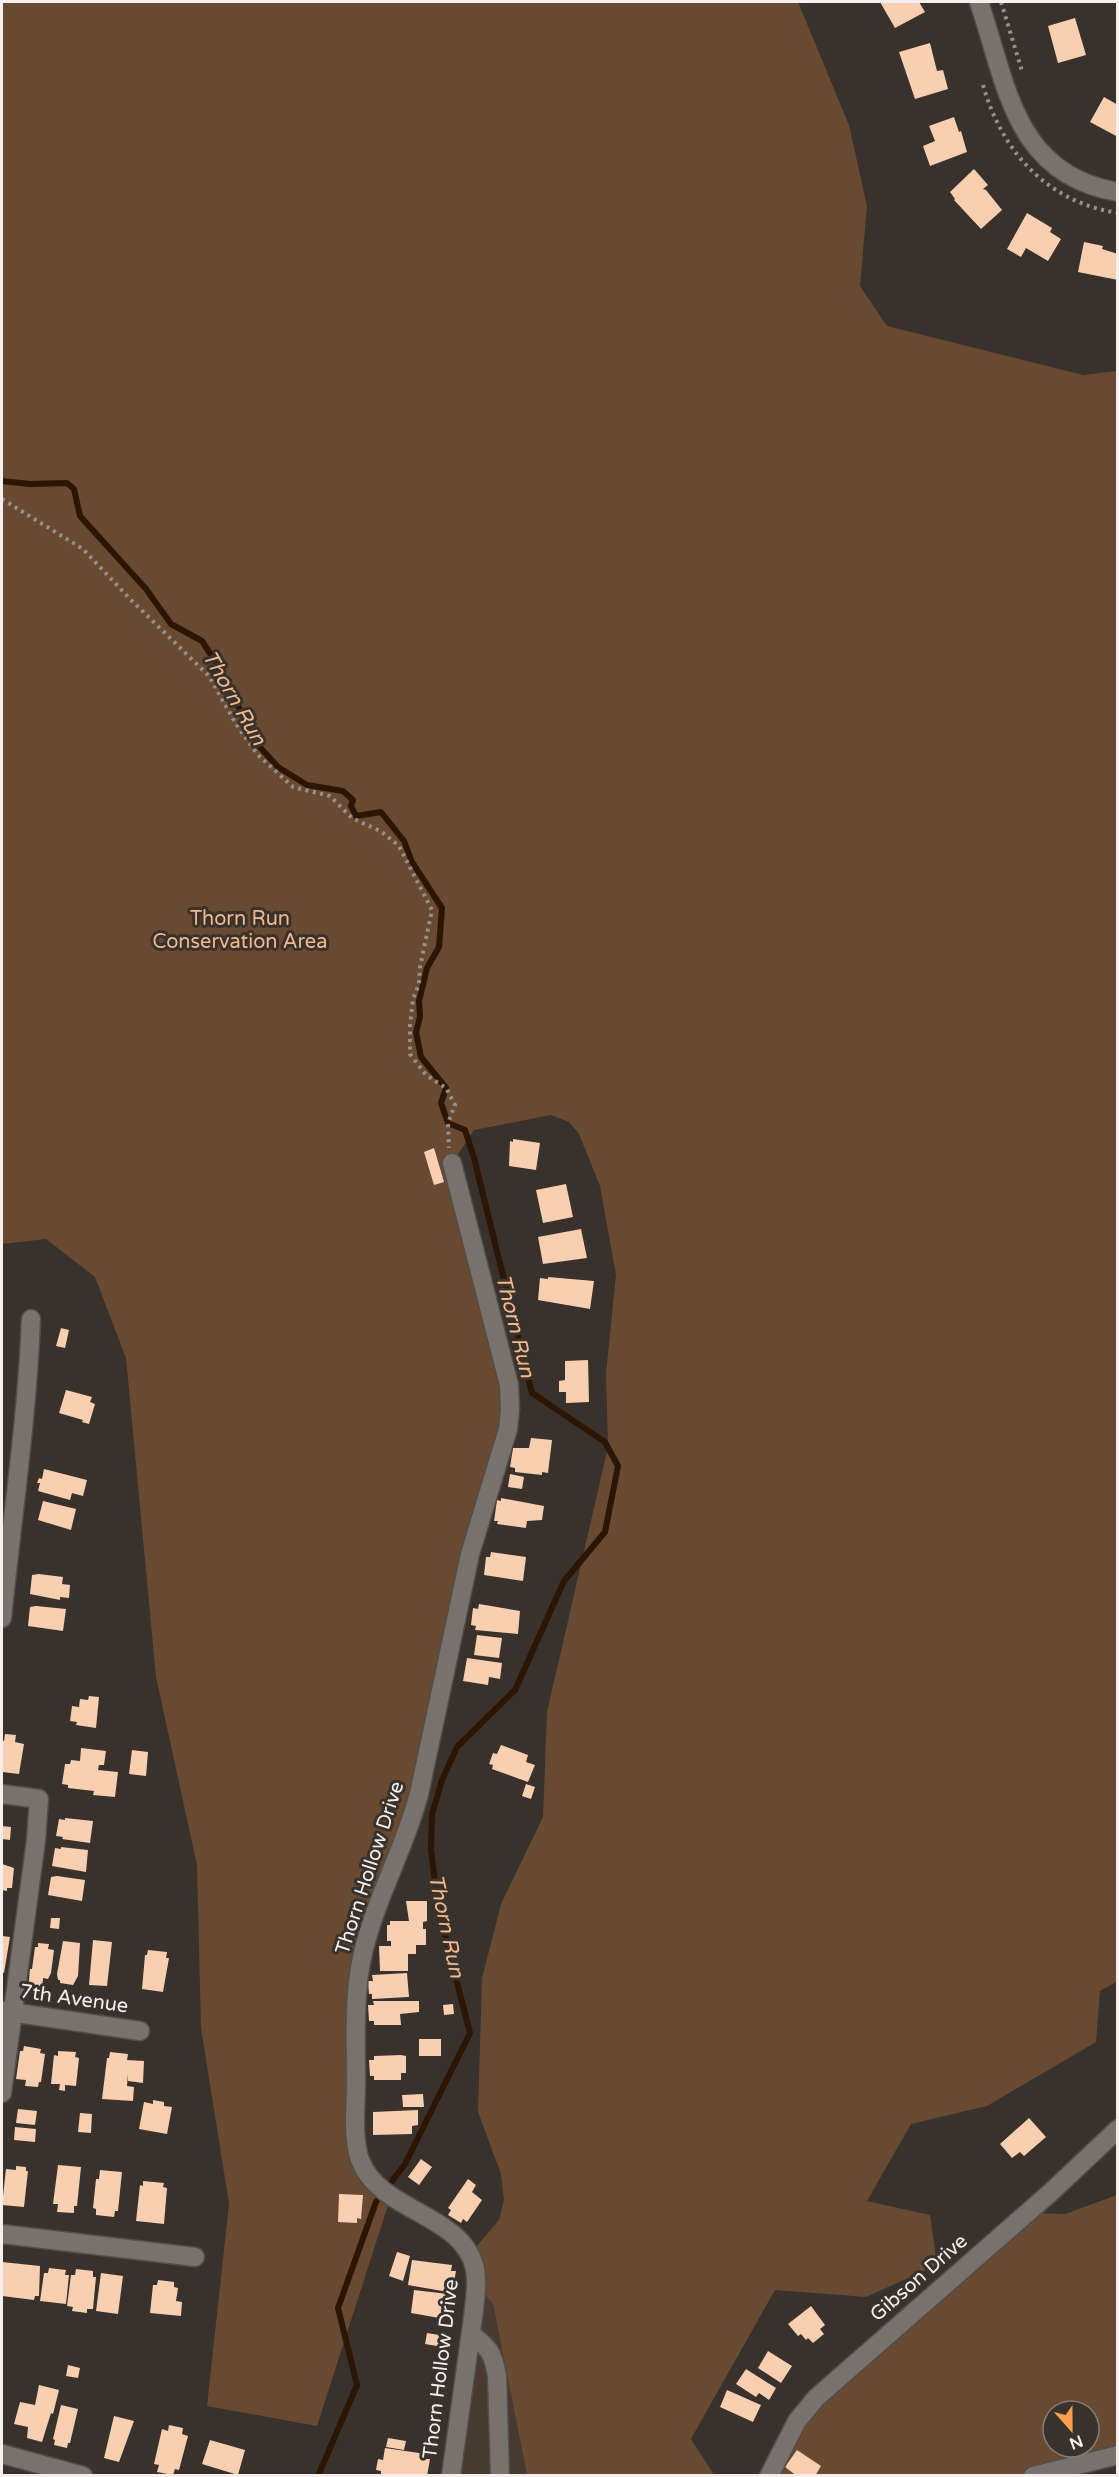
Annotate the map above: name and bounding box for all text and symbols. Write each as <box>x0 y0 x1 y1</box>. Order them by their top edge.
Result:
water label: Thorn Run <box>197 646 272 751</box>
park label: Thorn Run Conservation Area <box>153 907 327 954</box>
water label: Thorn Run <box>490 1272 540 1381</box>
street label: Thorn Hollow Drive <box>331 1778 409 1958</box>
water label: Thorn Run <box>423 1872 469 1981</box>
street label: 7th Avenue <box>18 1980 130 2018</box>
street label: Gibson Drive <box>865 2229 973 2327</box>
street label: Thorn Hollow Drive <box>418 2278 464 2460</box>
north arrow <box>1041 2399 1101 2459</box>
text: N <box>1066 2430 1086 2454</box>

